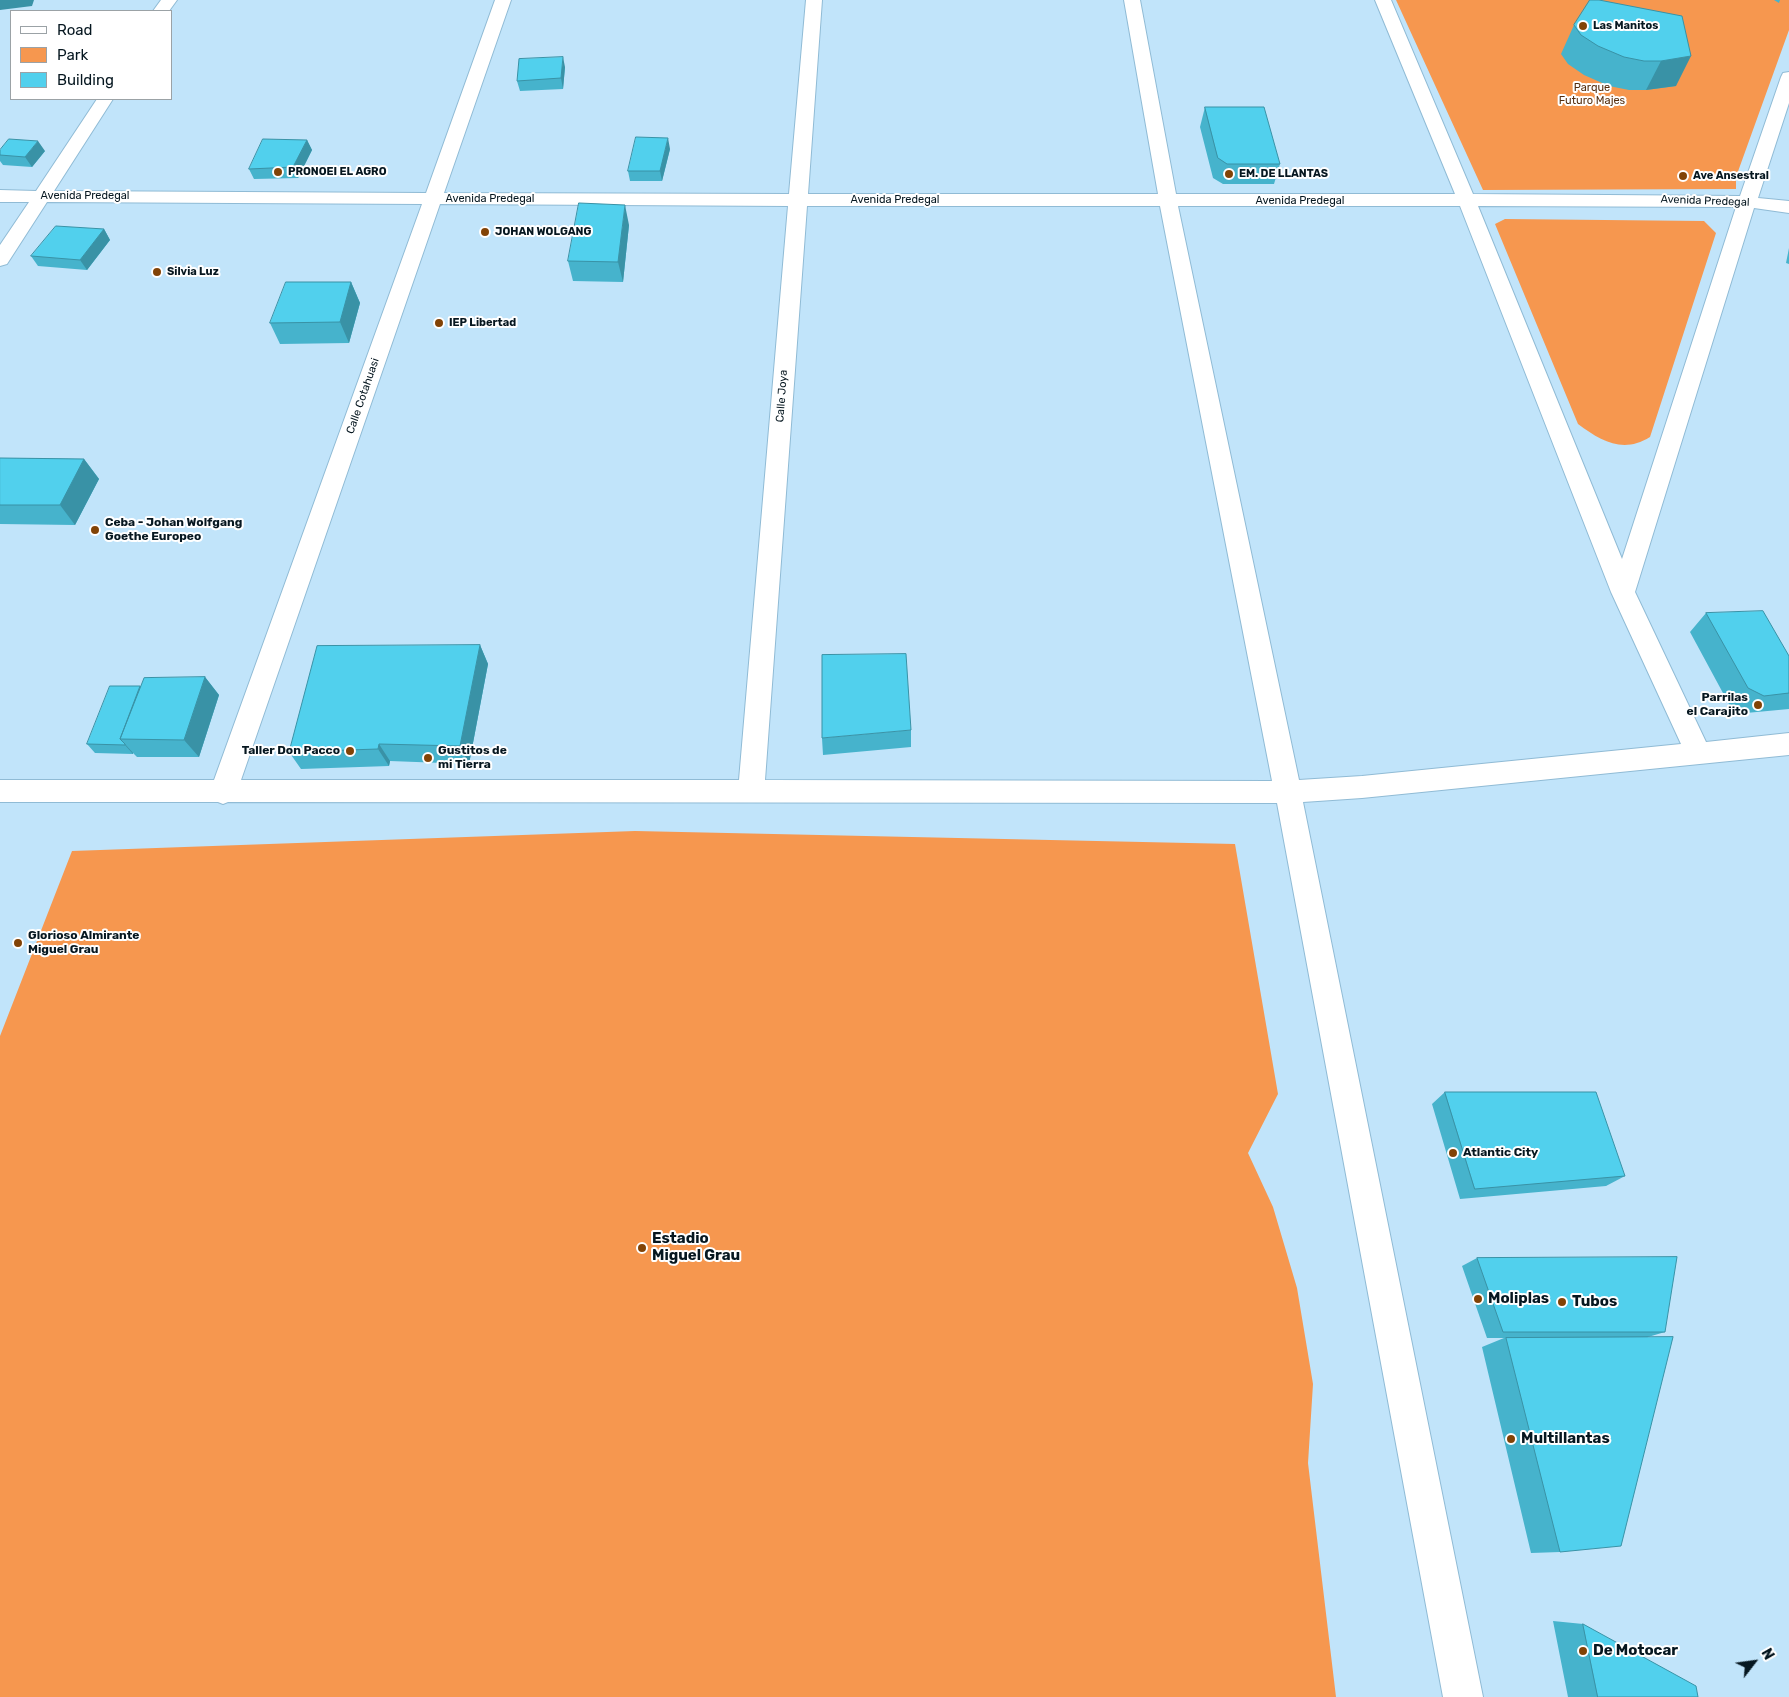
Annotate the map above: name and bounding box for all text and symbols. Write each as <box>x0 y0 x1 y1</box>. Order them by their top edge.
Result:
legend <box>10 10 172 100</box>
place label: Las Manitos <box>1593 19 1658 33</box>
marker: Las Manitos <box>1577 20 1589 32</box>
text: Road <box>57 21 93 39</box>
text: Park <box>57 46 88 64</box>
text: Building <box>57 71 114 89</box>
park label: Parque Futuro Majes <box>1559 81 1625 107</box>
place label: PRONOEI EL AGRO <box>288 165 386 179</box>
marker: PRONOEI EL AGRO <box>272 166 284 178</box>
place label: EM. DE LLANTAS <box>1239 167 1328 181</box>
marker: EM. DE LLANTAS <box>1223 168 1235 180</box>
place label: Ave Ansestral <box>1693 169 1769 183</box>
marker: Ave Ansestral <box>1677 170 1689 182</box>
street label: Avenida Predegal <box>40 189 130 203</box>
street label: Avenida Predegal <box>445 192 535 206</box>
street label: Avenida Predegal <box>850 193 940 207</box>
street label: Avenida Predegal <box>1660 193 1750 209</box>
street label: Avenida Predegal <box>1255 194 1345 208</box>
place label: JOHAN WOLGANG <box>495 225 591 239</box>
marker: JOHAN WOLGANG <box>479 226 491 238</box>
place label: Silvia Luz <box>167 265 219 279</box>
marker: Silvia Luz <box>151 266 163 278</box>
place label: IEP Libertad <box>449 316 516 330</box>
marker: IEP Libertad <box>433 317 445 329</box>
street label: Calle Cotahuasi <box>344 356 382 436</box>
street label: Calle Joya <box>774 369 790 423</box>
place label: Ceba - Johan Wolfgang Goethe Europeo <box>105 516 242 544</box>
marker: Ceba - Johan Wolfgang Goethe Europeo <box>89 524 101 536</box>
place label: Parrilas el Carajito <box>1687 691 1748 719</box>
marker: Parrilas el Carajito <box>1752 699 1764 711</box>
place label: Taller Don Pacco <box>242 744 340 758</box>
place label: Gustitos de mi Tierra <box>438 744 507 772</box>
marker: Taller Don Pacco <box>344 745 356 757</box>
marker: Gustitos de mi Tierra <box>422 752 434 764</box>
place label: Glorioso Almirante Miguel Grau <box>28 929 139 957</box>
marker: Glorioso Almirante Miguel Grau <box>12 937 24 949</box>
place label: Atlantic City <box>1463 1146 1538 1160</box>
marker: Atlantic City <box>1447 1147 1459 1159</box>
place label: Estadio Miguel Grau <box>652 1230 740 1265</box>
marker: Estadio Miguel Grau <box>636 1242 648 1254</box>
place label: Moliplas <box>1488 1290 1549 1308</box>
marker: Moliplas <box>1472 1293 1484 1305</box>
place label: Tubos <box>1572 1293 1617 1311</box>
marker: Tubos <box>1556 1296 1568 1308</box>
place label: Multillantas <box>1521 1430 1610 1448</box>
marker: Multillantas <box>1505 1433 1517 1445</box>
north arrow <box>1729 1637 1779 1687</box>
place label: De Motocar <box>1593 1642 1678 1660</box>
marker: De Motocar <box>1577 1645 1589 1657</box>
text: N <box>1758 1646 1777 1663</box>

